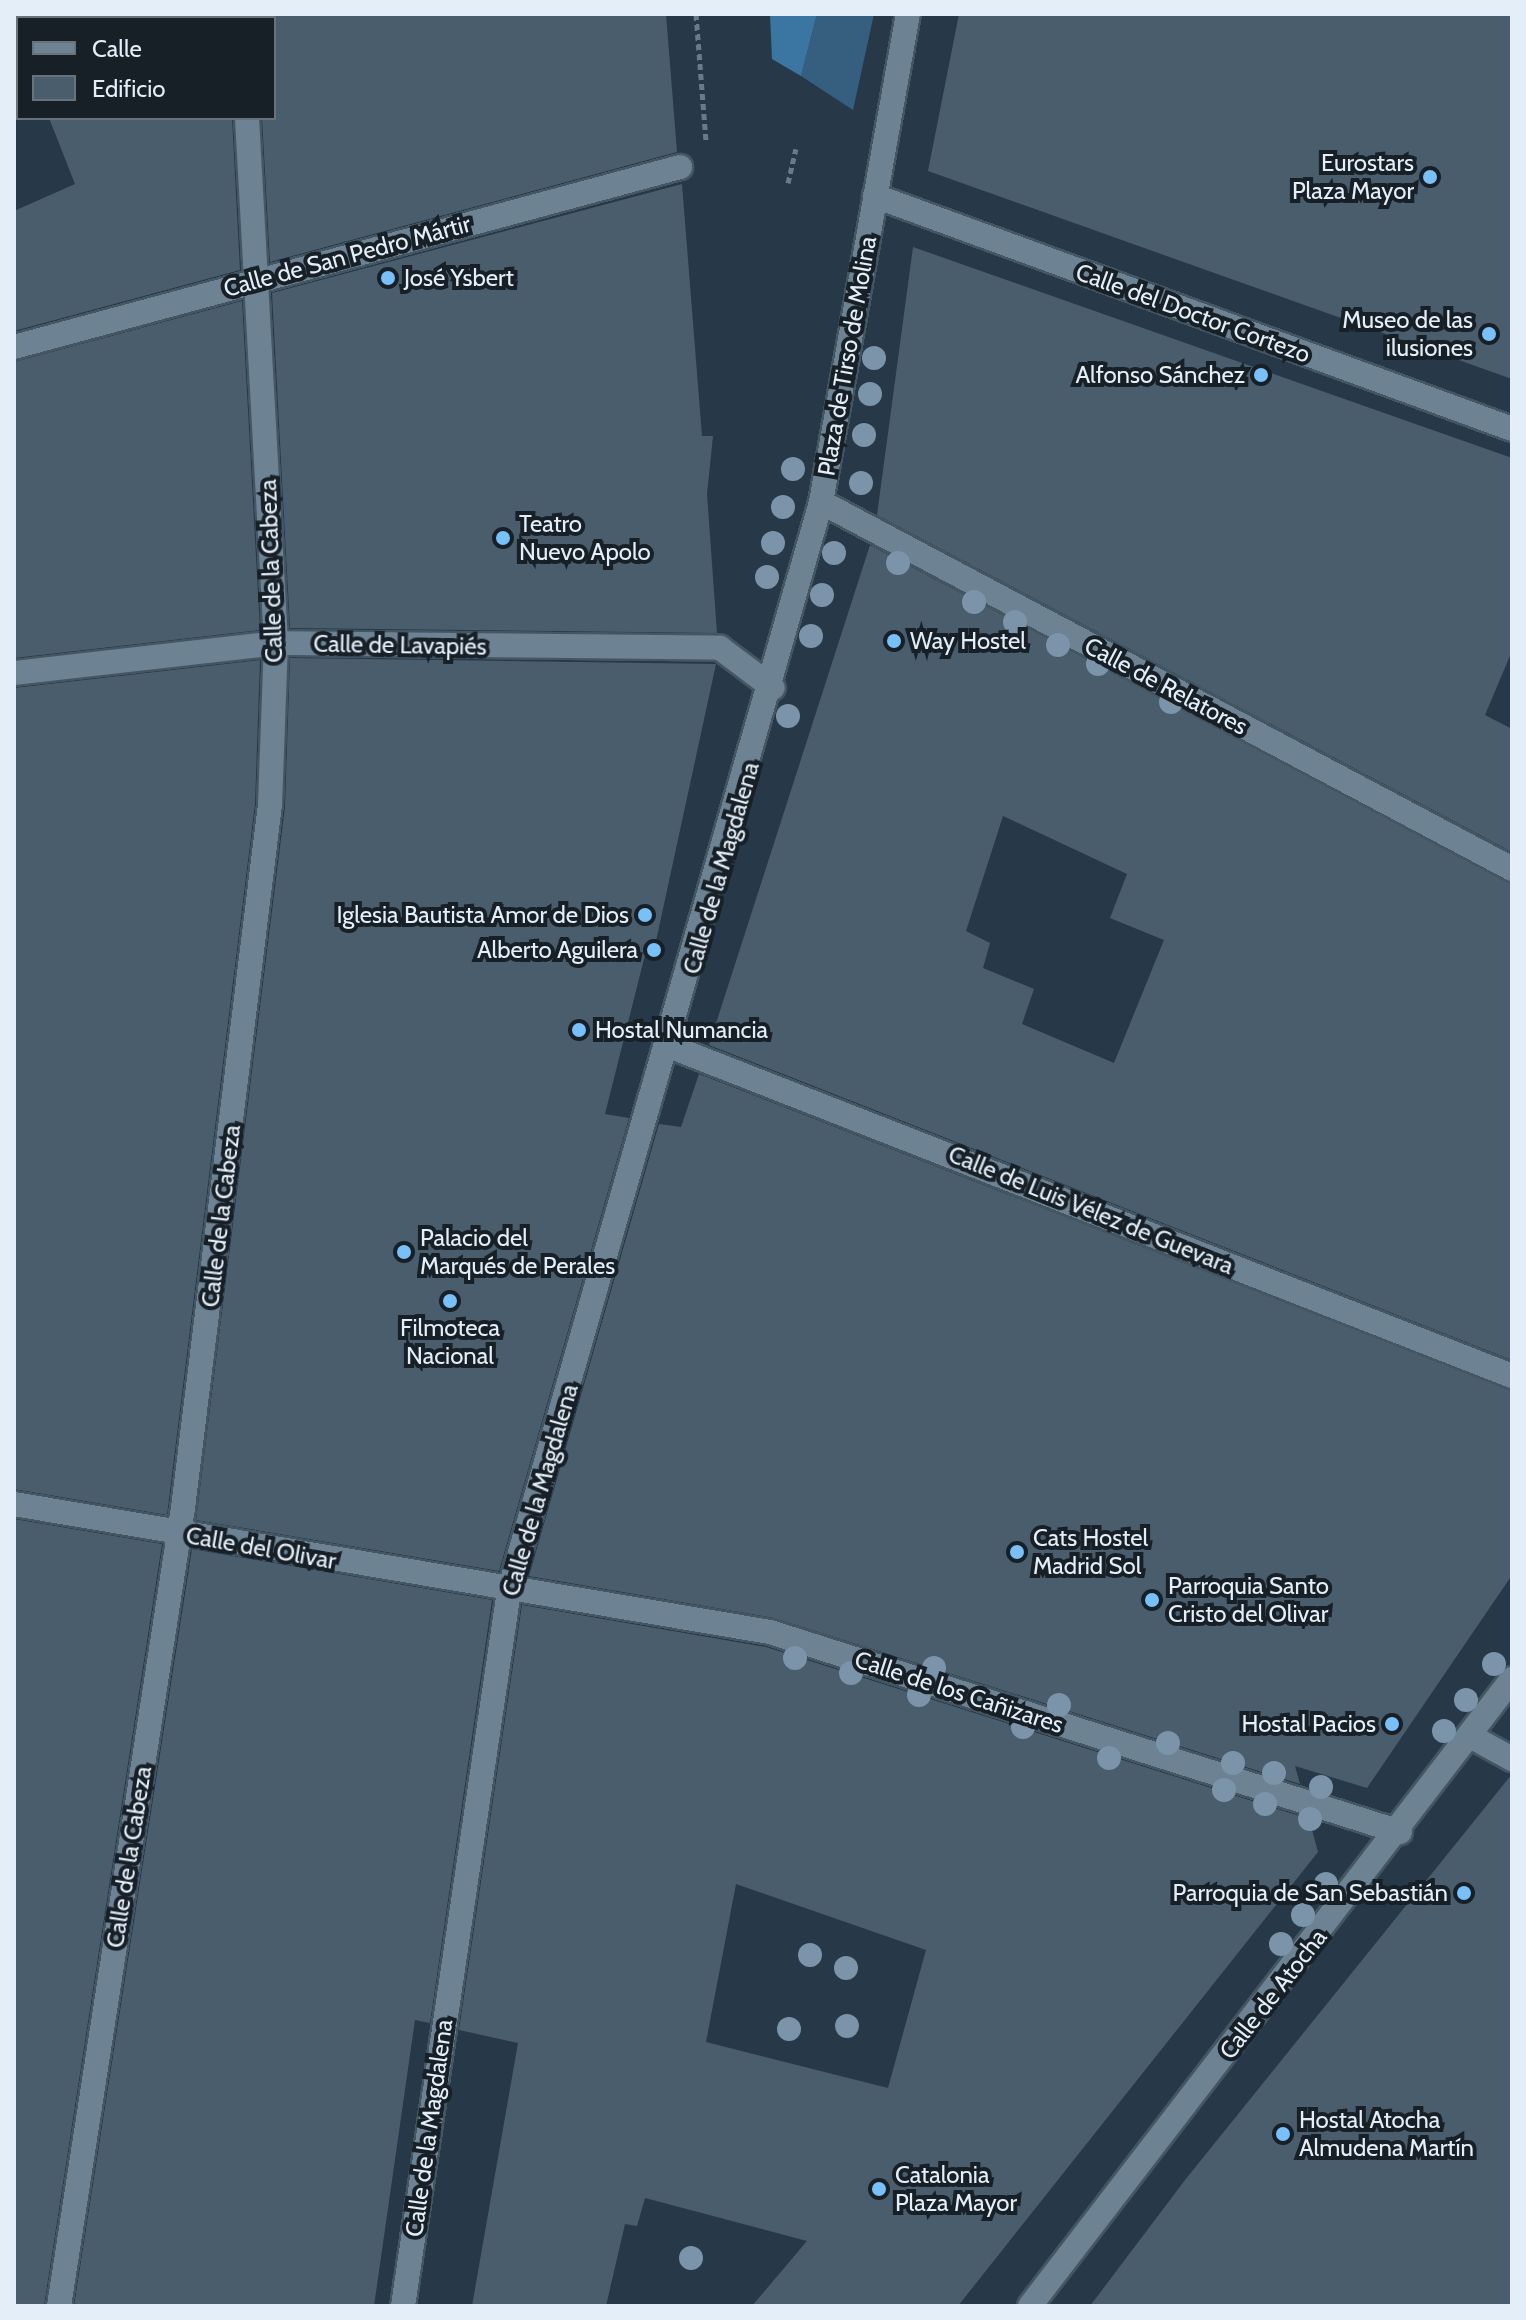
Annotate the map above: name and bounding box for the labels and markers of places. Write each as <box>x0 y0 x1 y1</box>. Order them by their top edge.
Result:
place label: Eurostars Plaza Mayor <box>1292 149 1414 205</box>
marker: Eurostars Plaza Mayor <box>1421 168 1439 186</box>
place label: José Ysbert <box>404 264 514 292</box>
marker: José Ysbert <box>379 269 397 287</box>
place label: Museo de las ilusiones <box>1342 306 1473 362</box>
marker: Museo de las ilusiones <box>1480 325 1498 343</box>
place label: Alfonso Sánchez <box>1075 361 1245 389</box>
marker: Alfonso Sánchez <box>1252 366 1270 384</box>
place label: Teatro Nuevo Apolo <box>519 510 651 566</box>
marker: Teatro Nuevo Apolo <box>494 529 512 547</box>
place label: Way Hostel <box>910 627 1026 655</box>
marker: Way Hostel <box>885 632 903 650</box>
place label: Iglesia Bautista Amor de Dios <box>336 901 629 929</box>
marker: Iglesia Bautista Amor de Dios <box>636 906 654 924</box>
place label: Alberto Aguilera <box>477 936 638 964</box>
marker: Alberto Aguilera <box>645 941 663 959</box>
place label: Hostal Numancia <box>595 1016 768 1044</box>
marker: Hostal Numancia <box>570 1021 588 1039</box>
place label: Palacio del Marqués de Perales <box>420 1224 615 1280</box>
marker: Palacio del Marqués de Perales <box>395 1243 413 1261</box>
marker: Filmoteca Nacional <box>441 1292 459 1310</box>
place label: Filmoteca Nacional <box>400 1314 500 1370</box>
place label: Cats Hostel Madrid Sol <box>1033 1524 1148 1580</box>
marker: Cats Hostel Madrid Sol <box>1008 1543 1026 1561</box>
place label: Parroquia Santo Cristo del Olivar <box>1168 1572 1329 1628</box>
marker: Parroquia Santo Cristo del Olivar <box>1143 1591 1161 1609</box>
place label: Hostal Pacios <box>1242 1710 1376 1738</box>
marker: Hostal Pacios <box>1383 1715 1401 1733</box>
place label: Parroquia de San Sebastián <box>1173 1879 1448 1907</box>
marker: Parroquia de San Sebastián <box>1455 1884 1473 1902</box>
place label: Hostal Atocha Almudena Martín <box>1299 2106 1474 2162</box>
marker: Hostal Atocha Almudena Martín <box>1274 2125 1292 2143</box>
place label: Catalonia Plaza Mayor <box>895 2161 1017 2217</box>
marker: Catalonia Plaza Mayor <box>870 2180 888 2198</box>

